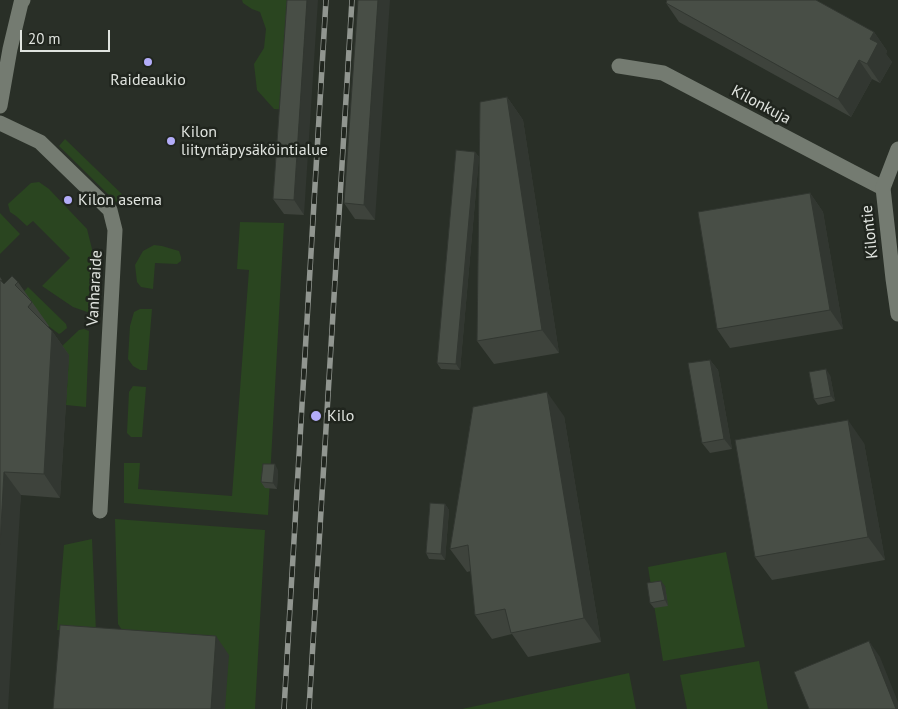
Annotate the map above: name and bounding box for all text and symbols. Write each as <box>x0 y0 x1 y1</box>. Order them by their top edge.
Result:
scale bar <box>22 20 112 52</box>
text: 20 m <box>28 29 61 48</box>
marker: Raideaukio <box>142 56 154 68</box>
place label: Raideaukio <box>110 70 186 90</box>
street label: Kilonkuja <box>728 81 794 129</box>
place label: Kilon liityntäpysäköintialue <box>181 122 328 160</box>
marker: Kilon liityntäpysäköintialue <box>165 135 177 147</box>
place label: Kilon asema <box>78 190 162 210</box>
marker: Kilon asema <box>62 194 74 206</box>
street label: Kilontie <box>858 204 882 260</box>
street label: Vanharaide <box>83 250 107 326</box>
place label: Kilo <box>327 406 354 426</box>
marker: Kilo <box>309 409 323 423</box>

